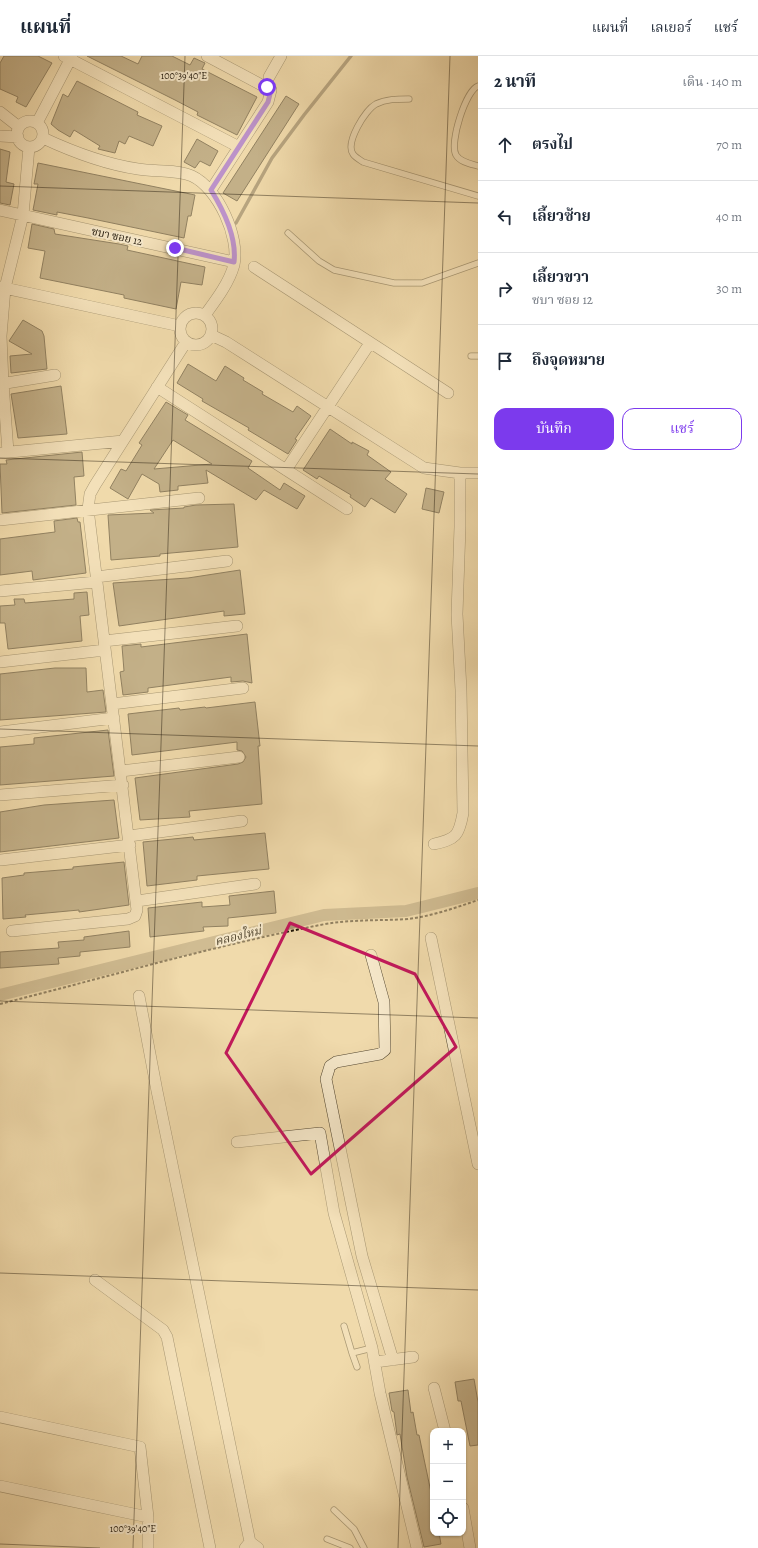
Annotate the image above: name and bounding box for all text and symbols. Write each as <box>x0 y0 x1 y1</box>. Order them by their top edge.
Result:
text: แผนที่ <box>20 14 71 40</box>
text: แผนที่ <box>592 18 628 37</box>
text: เลเยอร์ <box>650 18 692 37</box>
text: แชร์ <box>714 18 738 37</box>
text: 100°39'40"E <box>161 69 207 82</box>
text: 2 นาที <box>494 70 536 93</box>
text: เดิน · 140 m <box>682 73 742 90</box>
route start <box>258 78 276 96</box>
icon: ahead <box>494 134 516 156</box>
text: ตรงไป <box>532 134 573 154</box>
text: 70 m <box>716 136 742 153</box>
icon: left <box>494 206 516 228</box>
text: เลี้ยวซ้าย <box>532 206 591 226</box>
text: 40 m <box>716 208 742 225</box>
street label: ชบา ซอย 12 <box>90 224 144 249</box>
route end <box>166 239 184 257</box>
text: เลี้ยวขวา <box>532 267 589 287</box>
icon: right <box>494 278 516 300</box>
text: 30 m <box>716 280 742 297</box>
text: ชบา ซอย 12 <box>532 291 593 308</box>
icon: arrive <box>494 350 516 372</box>
text: ถึงจุดหมาย <box>532 350 605 370</box>
button: บันทึก <box>494 408 614 450</box>
button: แชร์ <box>622 408 742 450</box>
water label: คลองใหม่ <box>213 921 265 950</box>
map controls <box>430 1428 466 1536</box>
button: + <box>430 1428 466 1464</box>
button: − <box>430 1464 466 1500</box>
button: locate <box>430 1500 466 1536</box>
text: 100°39'40"E <box>110 1522 156 1535</box>

